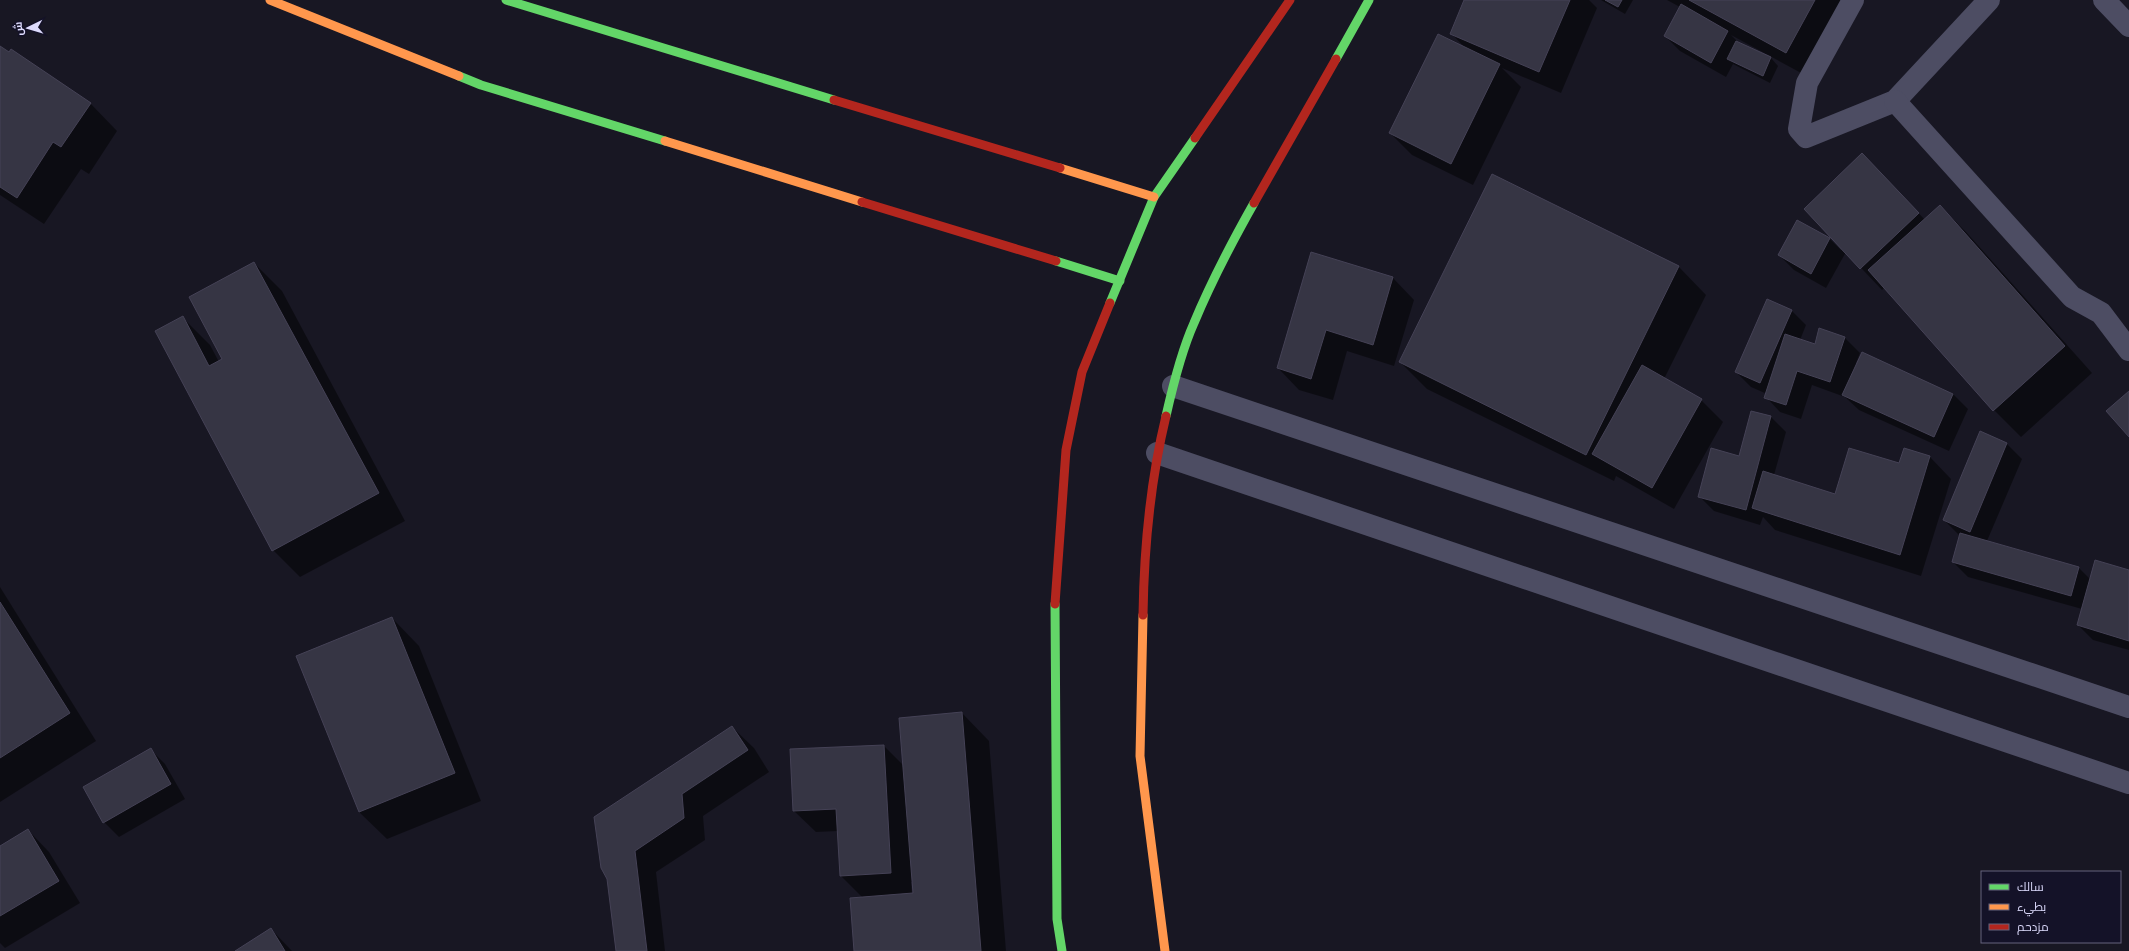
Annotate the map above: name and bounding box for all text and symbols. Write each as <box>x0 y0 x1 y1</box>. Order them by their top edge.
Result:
north arrow <box>8 8 48 48</box>
text: ش <box>10 21 26 37</box>
legend <box>1981 871 2121 943</box>
text: سالك <box>2017 879 2044 893</box>
text: بطيء <box>2017 899 2046 917</box>
text: مزدحم <box>2017 919 2049 935</box>

